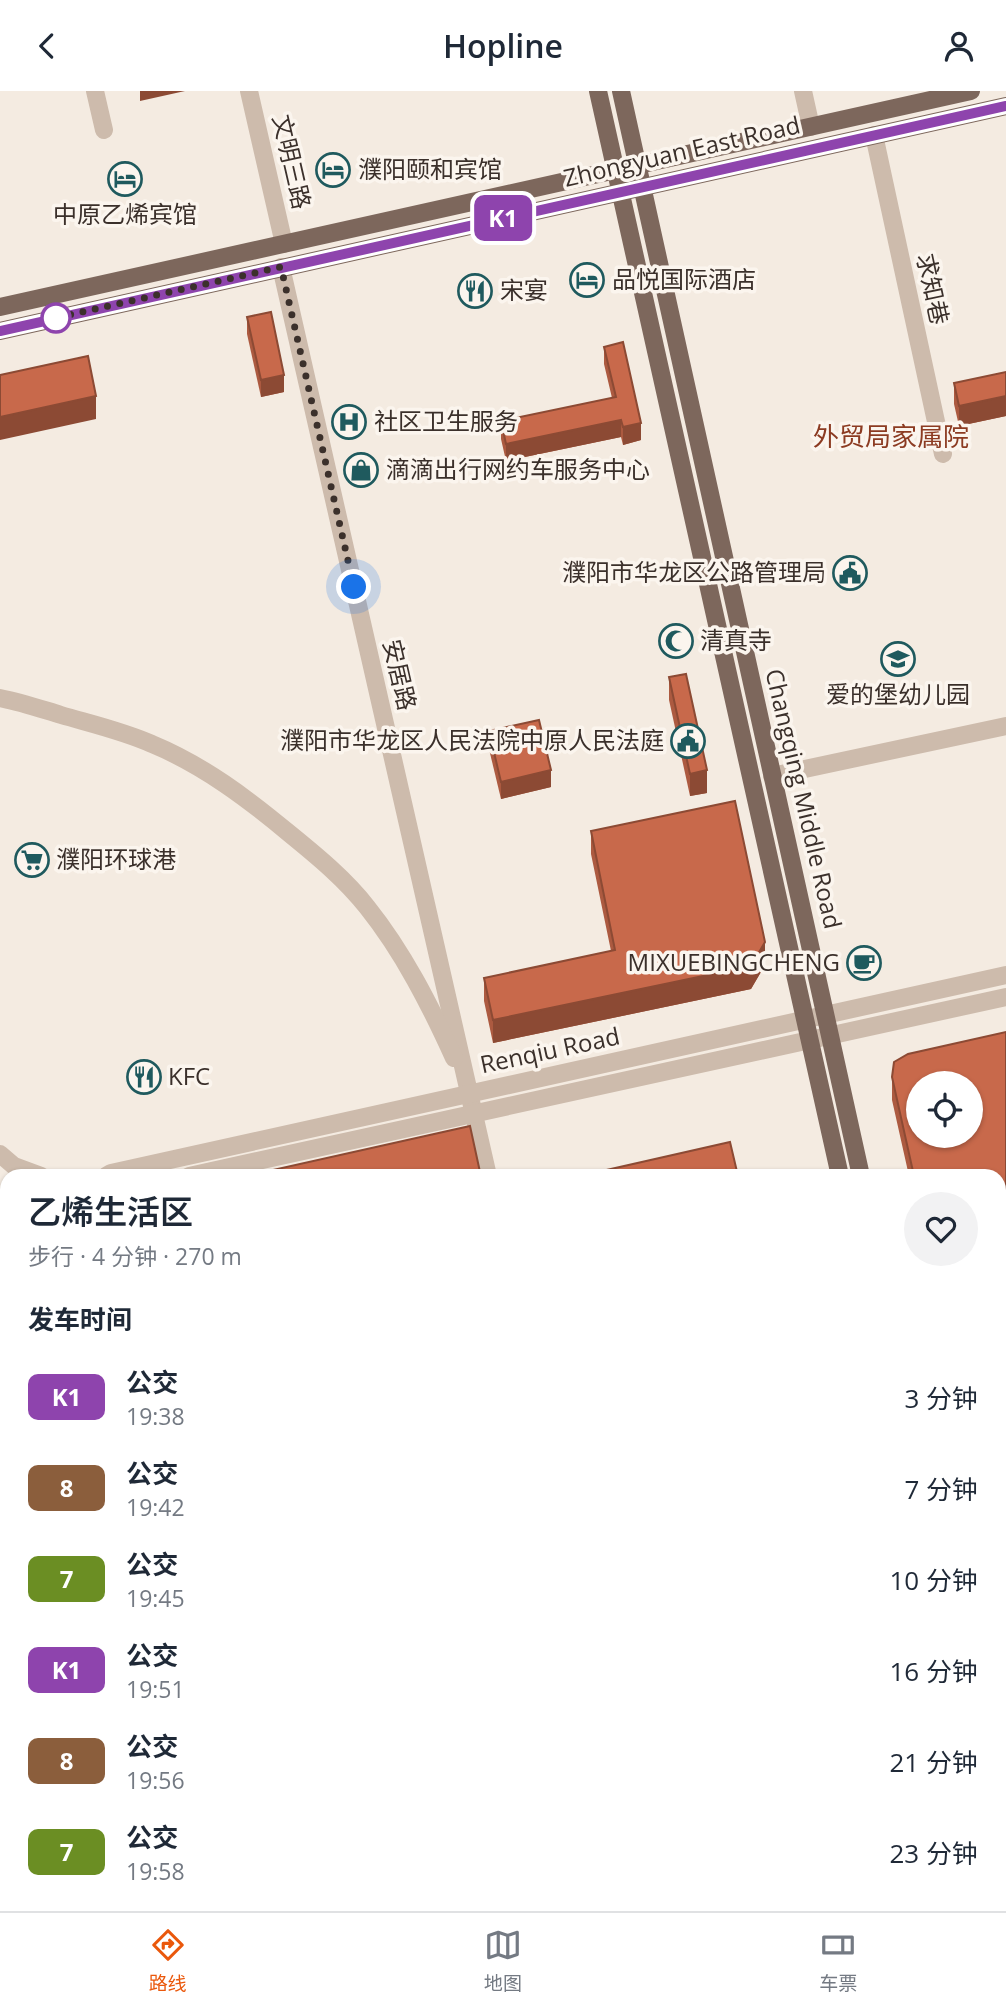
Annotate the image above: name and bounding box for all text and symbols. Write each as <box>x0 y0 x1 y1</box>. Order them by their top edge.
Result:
text: Hopline <box>443 24 563 67</box>
icon: back <box>28 27 66 65</box>
icon: person <box>940 27 978 65</box>
street label: Zhongyuan East Road <box>560 107 803 194</box>
street label: 文明三路 <box>266 111 319 212</box>
hotel icon: 濮阳颐和宾馆 <box>314 151 352 189</box>
place label: 濮阳颐和宾馆 <box>358 152 502 185</box>
hotel icon: 中原乙烯宾馆 <box>106 160 144 198</box>
line badge: K1 <box>472 195 534 241</box>
place label: 中原乙烯宾馆 <box>53 197 197 230</box>
text: K1 <box>488 201 518 234</box>
street label: 求知巷 <box>910 250 957 327</box>
hotel icon: 品悦国际酒店 <box>568 261 606 299</box>
place label: 品悦国际酒店 <box>612 262 756 295</box>
restaurant icon: 宋宴 <box>456 272 494 310</box>
place label: 宋宴 <box>500 273 548 306</box>
unlabelled marker <box>41 303 71 333</box>
hospital icon: 社区卫生服务 <box>330 403 368 441</box>
place label: 社区卫生服务 <box>374 404 518 437</box>
district label: 外贸局家属院 <box>813 418 969 454</box>
shop icon: 滴滴出行网约车服务中心 <box>342 451 380 489</box>
place label: 滴滴出行网约车服务中心 <box>386 452 650 485</box>
public building icon: 濮阳市华龙区公路管理局 <box>831 554 869 592</box>
place label: 濮阳市华龙区公路管理局 <box>562 555 826 588</box>
your location <box>336 569 371 604</box>
mosque icon: 清真寺 <box>657 622 695 660</box>
place label: 清真寺 <box>700 623 772 656</box>
street label: 安居路 <box>376 636 425 713</box>
school or university icon: 爱的堡幼儿园 <box>879 640 917 678</box>
street label: Changqing Middle Road <box>758 666 850 932</box>
place label: 爱的堡幼儿园 <box>826 677 970 710</box>
public building icon: 濮阳市华龙区人民法院中原人民法庭 <box>669 722 707 760</box>
place label: 濮阳市华龙区人民法院中原人民法庭 <box>280 723 664 756</box>
supermarket icon: 濮阳环球港 <box>13 841 51 879</box>
place label: 濮阳环球港 <box>56 842 176 875</box>
cafe icon: MIXUEBINGCHENG <box>845 944 883 982</box>
place label: MIXUEBINGCHENG <box>628 945 840 978</box>
street label: Renqiu Road <box>477 1019 623 1080</box>
restaurant icon: KFC <box>125 1058 163 1096</box>
place label: KFC <box>168 1059 210 1092</box>
map controls <box>906 1071 983 1148</box>
button: locate <box>906 1071 983 1148</box>
text: 乙烯生活区 <box>28 1189 193 1234</box>
button: heart <box>904 1192 978 1266</box>
text: 步行 · 4 分钟 · 270 m <box>28 1240 242 1272</box>
text: 发车时间 <box>28 1301 132 1337</box>
text: 公交 <box>126 1364 178 1400</box>
text: K1 <box>52 1380 81 1413</box>
text: 3 分钟 <box>904 1380 978 1416</box>
text: 19:38 <box>126 1400 185 1432</box>
text: 公交 <box>126 1455 178 1491</box>
text: 8 <box>60 1471 73 1504</box>
text: 7 分钟 <box>904 1471 978 1507</box>
text: 19:42 <box>126 1491 185 1523</box>
text: 公交 <box>126 1546 178 1582</box>
text: 7 <box>60 1562 73 1595</box>
text: 10 分钟 <box>890 1562 978 1598</box>
text: 19:45 <box>126 1582 185 1614</box>
text: 公交 <box>126 1637 178 1673</box>
text: K1 <box>52 1653 81 1686</box>
text: 16 分钟 <box>890 1653 978 1689</box>
text: 19:51 <box>126 1673 185 1705</box>
text: 公交 <box>126 1728 178 1764</box>
text: 8 <box>60 1744 73 1777</box>
text: 21 分钟 <box>890 1744 978 1780</box>
text: 19:56 <box>126 1764 185 1796</box>
text: 公交 <box>126 1819 178 1855</box>
text: 7 <box>60 1835 73 1868</box>
text: 23 分钟 <box>890 1835 978 1871</box>
text: 19:58 <box>126 1855 185 1887</box>
tab: 路线 <box>149 1926 187 1996</box>
tab: 地图 <box>484 1926 522 1996</box>
tab: 车票 <box>819 1926 857 1996</box>

